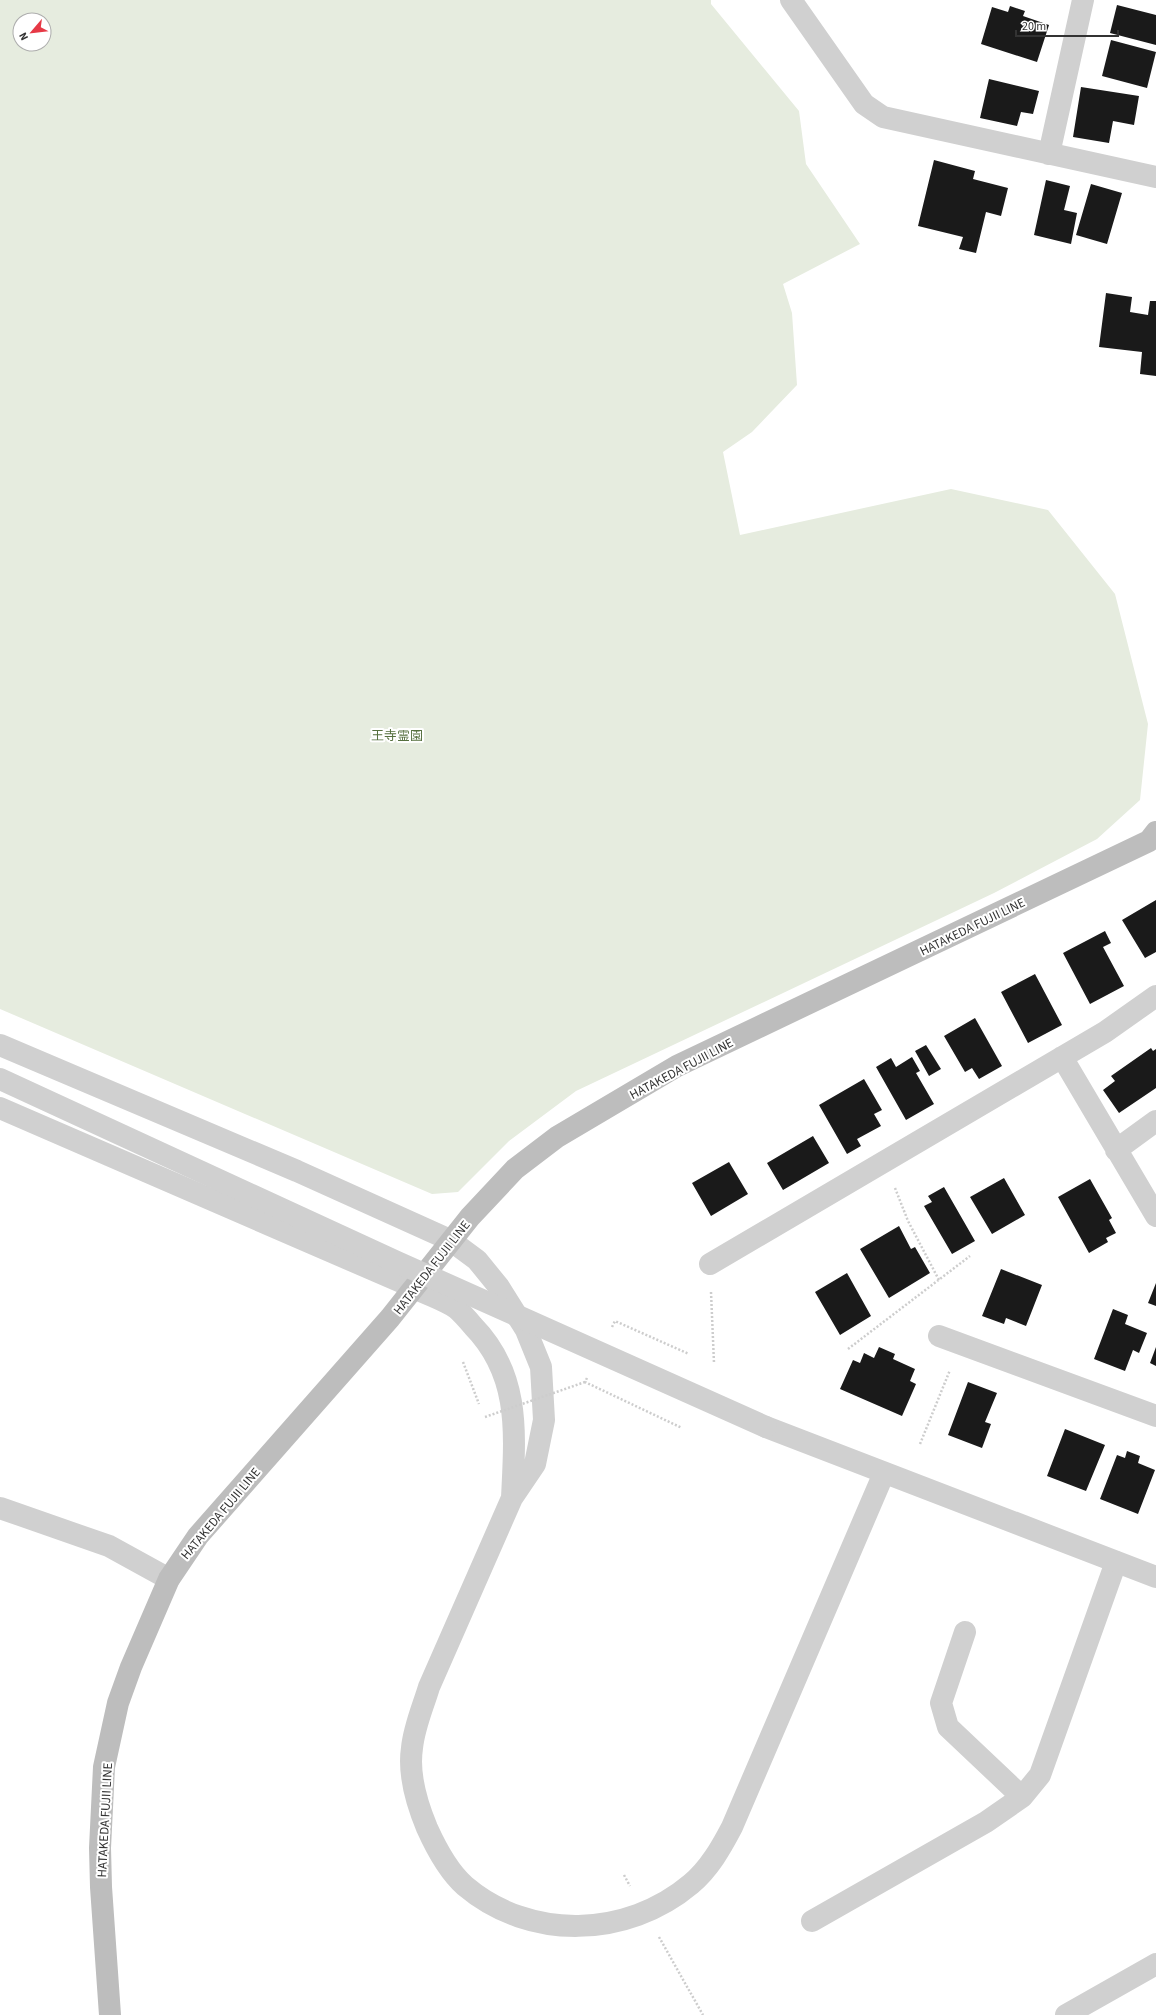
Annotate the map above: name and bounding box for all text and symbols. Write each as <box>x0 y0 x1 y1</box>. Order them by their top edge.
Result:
north arrow <box>12 12 52 52</box>
scale bar <box>1016 12 1118 38</box>
text: 20 m <box>1022 18 1046 35</box>
text: N <box>15 30 32 43</box>
park label: 王寺霊園 <box>371 727 423 745</box>
street label: HATAKEDA FUJII LINE <box>917 894 1028 960</box>
street label: HATAKEDA FUJII LINE <box>626 1034 737 1104</box>
street label: HATAKEDA FUJII LINE <box>389 1217 474 1319</box>
street label: HATAKEDA FUJII LINE <box>177 1464 265 1564</box>
street label: HATAKEDA FUJII LINE <box>93 1762 117 1878</box>

